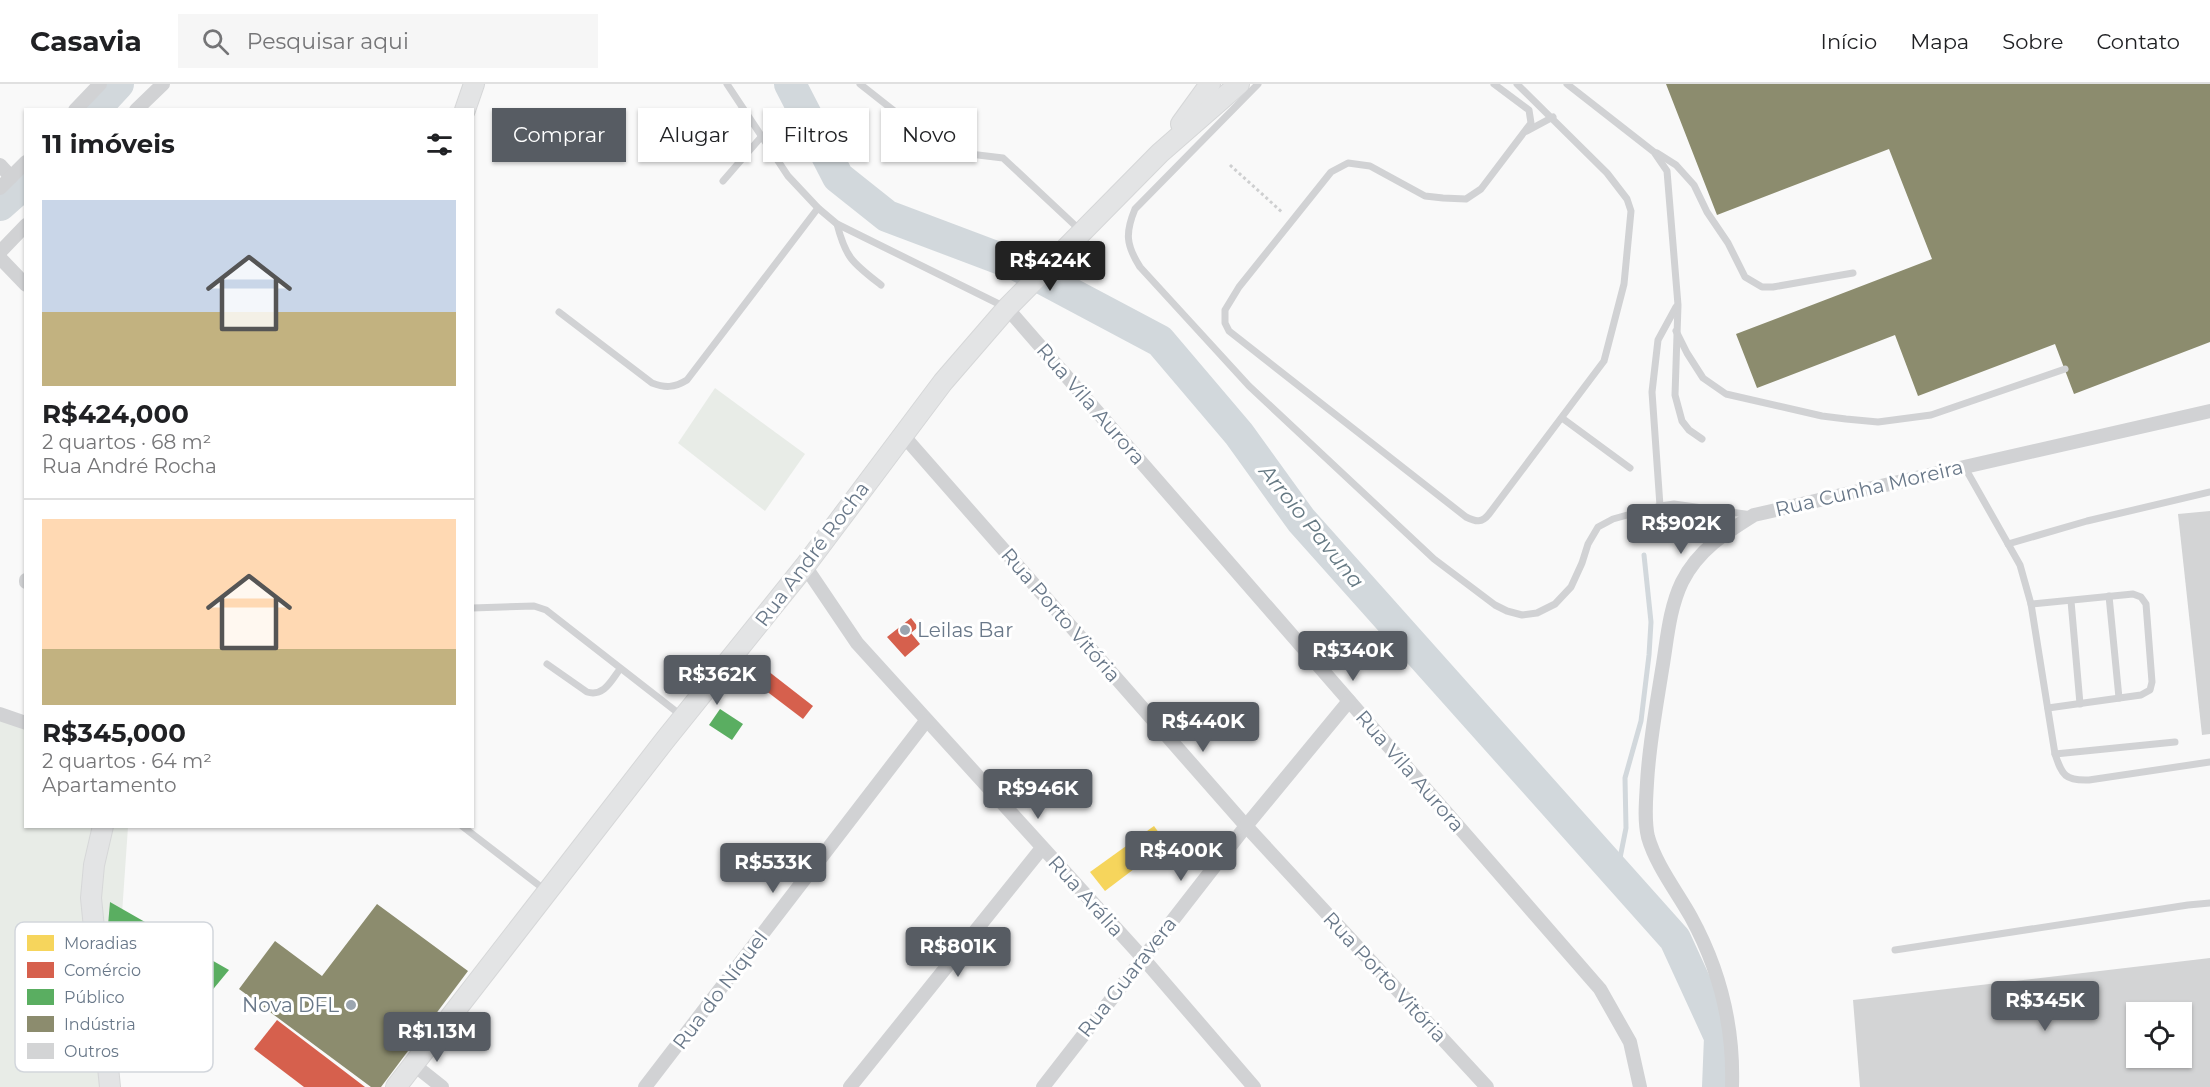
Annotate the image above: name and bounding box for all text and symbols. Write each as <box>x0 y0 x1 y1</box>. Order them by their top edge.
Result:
search box <box>178 14 598 68</box>
text: Casavia <box>30 24 142 58</box>
icon: search <box>199 25 232 58</box>
text: Pesquisar aqui <box>247 28 409 55</box>
text: Início <box>1821 29 1877 54</box>
text: Mapa <box>1910 29 1969 54</box>
text: Sobre <box>2002 29 2063 54</box>
text: Contato <box>2096 29 2180 54</box>
chip: Comprar <box>492 108 626 162</box>
chip: Alugar <box>638 108 751 162</box>
chip: Filtros <box>763 108 869 162</box>
chip: Novo <box>881 108 977 162</box>
text: 11 imóveis <box>42 128 175 160</box>
icon: filters <box>423 128 456 161</box>
icon: home <box>195 239 303 347</box>
pin: R$424K <box>1001 241 1099 292</box>
text: R$424K <box>1009 248 1091 272</box>
street label: Rua Vila Aurora <box>1032 338 1150 470</box>
text: R$424,000 <box>42 398 189 430</box>
text: 2 quartos · 68 m² <box>42 430 211 454</box>
text: Rua André Rocha <box>42 454 217 478</box>
street label: Rua Cunha Moreira <box>1773 455 1965 521</box>
water label: Arroio Pavuna <box>1253 458 1370 593</box>
street label: Rua André Rocha <box>750 477 874 631</box>
pin: R$902K <box>1632 504 1730 555</box>
text: R$902K <box>1641 511 1721 535</box>
street label: Rua Porto Vitória <box>996 543 1126 687</box>
icon: home <box>195 558 303 666</box>
place label: Leilas Bar <box>917 618 1013 642</box>
marker: Leilas Bar <box>898 623 912 637</box>
pin: R$340K <box>1304 631 1402 682</box>
text: R$340K <box>1312 638 1394 662</box>
pin: R$362K <box>668 655 766 706</box>
text: R$362K <box>678 662 756 686</box>
pin: R$440K <box>1154 702 1252 753</box>
street label: Rua Vila Aurora <box>1351 705 1469 837</box>
text: R$440K <box>1161 709 1245 733</box>
text: R$345,000 <box>42 717 186 749</box>
text: 2 quartos · 64 m² <box>42 749 212 773</box>
pin: R$946K <box>989 769 1087 820</box>
text: Apartamento <box>42 773 177 797</box>
text: R$946K <box>997 776 1079 800</box>
pin: R$400K <box>1132 831 1230 882</box>
text: R$400K <box>1139 838 1223 862</box>
pin: R$533K <box>724 843 822 894</box>
text: R$533K <box>734 850 812 874</box>
street label: Rua Arália <box>1043 850 1129 942</box>
street label: Rua Porto Vitória <box>1318 907 1452 1047</box>
street label: Rua Guaravera <box>1073 912 1181 1042</box>
legend <box>15 922 213 1072</box>
street label: Rua do Níquel <box>668 926 772 1054</box>
pin: R$801K <box>909 927 1007 978</box>
text: Moradias <box>64 934 137 953</box>
text: R$801K <box>920 934 996 958</box>
text: Comércio <box>64 961 141 980</box>
pin: R$345K <box>1996 981 2094 1032</box>
text: Público <box>64 988 125 1007</box>
text: R$345K <box>2005 988 2085 1012</box>
place label: Nova DFL <box>242 993 339 1017</box>
marker: Nova DFL <box>344 998 358 1012</box>
map controls <box>2126 1002 2192 1068</box>
button: locate <box>2126 1002 2192 1068</box>
pin: R$1.13M <box>382 1012 492 1063</box>
text: Indústria <box>64 1015 136 1034</box>
text: R$1.13M <box>398 1019 476 1043</box>
text: Outros <box>64 1042 119 1061</box>

